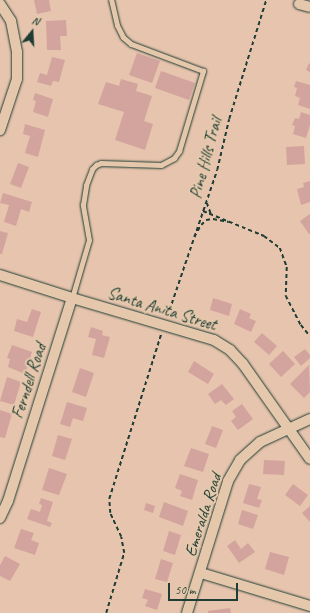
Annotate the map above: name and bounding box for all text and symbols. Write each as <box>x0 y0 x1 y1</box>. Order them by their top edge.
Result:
north arrow <box>12 12 52 52</box>
text: N <box>30 13 41 28</box>
street label: Pine Hills Trail <box>185 115 227 201</box>
street label: Santa Anita Street <box>105 283 219 335</box>
street label: Ferndell Road <box>7 341 51 421</box>
street label: Emeralda Road <box>180 471 226 559</box>
scale bar <box>170 575 240 601</box>
text: 50 m <box>175 582 195 598</box>

